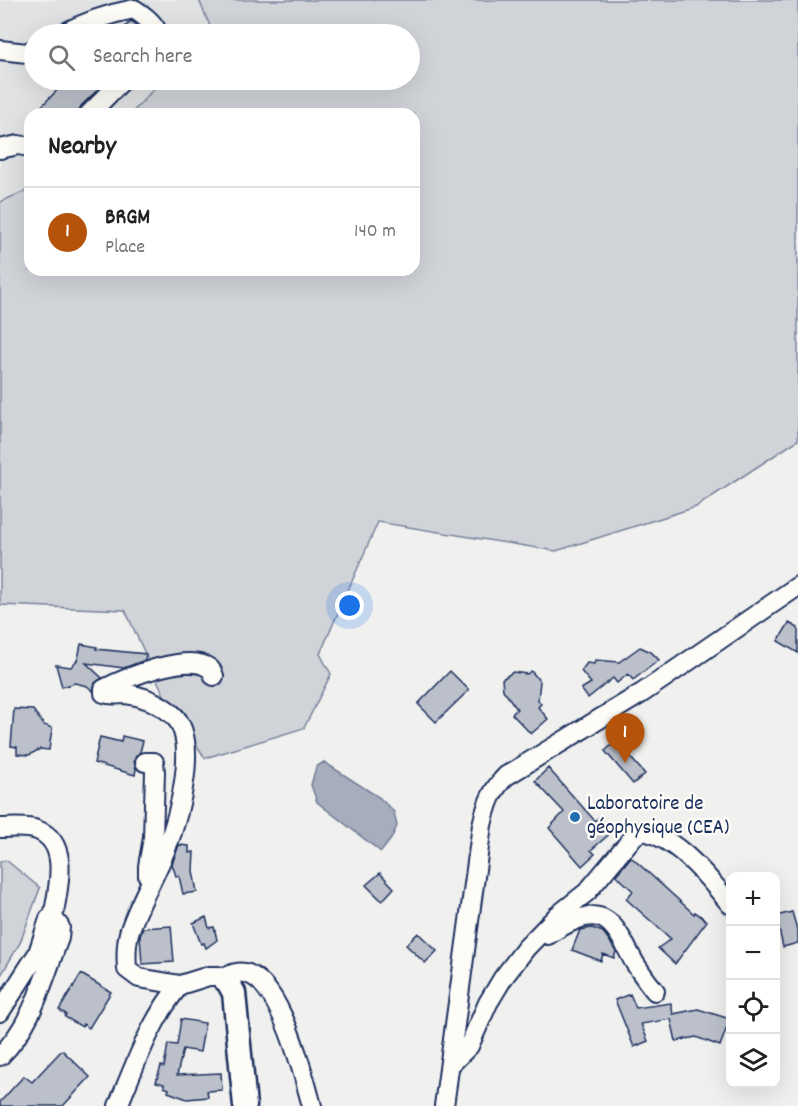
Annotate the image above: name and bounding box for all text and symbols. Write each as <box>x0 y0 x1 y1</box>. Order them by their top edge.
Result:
search box <box>24 24 420 90</box>
icon: search <box>45 41 78 74</box>
text: Search here <box>93 42 192 73</box>
text: Nearby <box>48 129 116 166</box>
text: BRGM <box>105 203 150 234</box>
text: 1 <box>65 218 70 246</box>
text: 140 m <box>354 218 396 246</box>
text: Place <box>105 234 145 262</box>
your location <box>335 591 364 620</box>
pin: 1 <box>606 714 644 763</box>
place label: Laboratoire de géophysique (CEA) <box>587 790 729 844</box>
marker: Laboratoire de géophysique (CEA) <box>568 810 582 824</box>
map controls <box>726 872 780 1088</box>
button: + <box>726 872 780 926</box>
button: − <box>726 926 780 980</box>
button: locate <box>726 980 780 1034</box>
button: layers <box>726 1034 780 1088</box>

